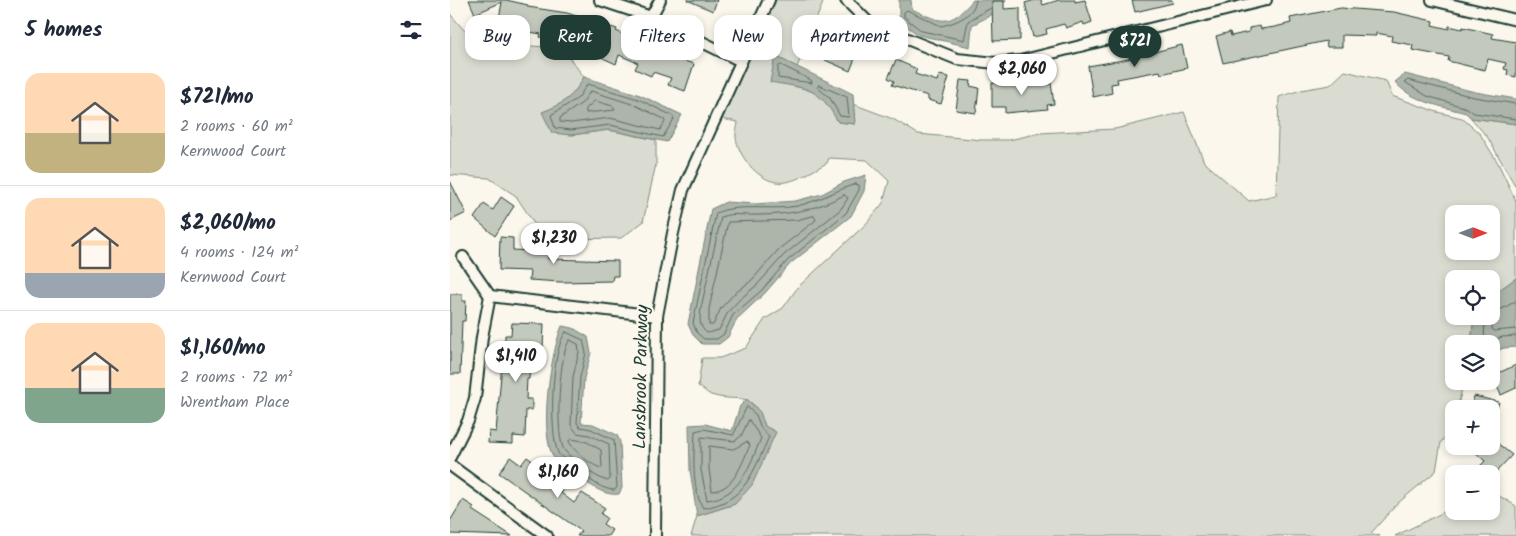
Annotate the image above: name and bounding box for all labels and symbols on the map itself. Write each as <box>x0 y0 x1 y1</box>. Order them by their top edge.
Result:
pin: $721 <box>1105 26 1165 68</box>
pin: $2,060 <box>981 54 1063 96</box>
north arrow <box>1445 205 1500 260</box>
pin: $1,230 <box>513 222 595 265</box>
street label: Lansbrook Parkway <box>626 304 658 450</box>
pin: $1,410 <box>475 340 557 383</box>
pin: $1,160 <box>517 456 599 499</box>

